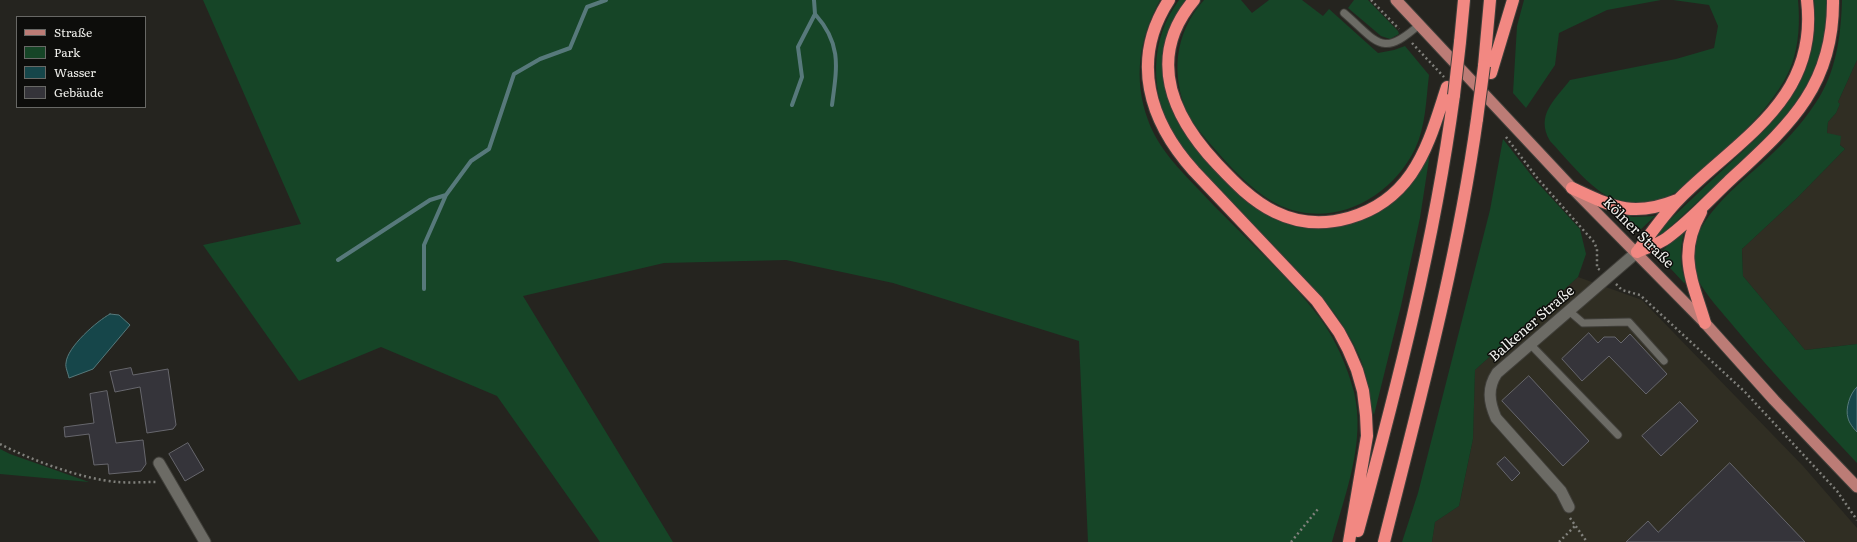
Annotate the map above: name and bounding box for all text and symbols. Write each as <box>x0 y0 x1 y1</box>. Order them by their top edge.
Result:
legend <box>16 16 146 108</box>
text: Straße <box>54 23 92 41</box>
text: Park <box>54 43 80 61</box>
text: Wasser <box>54 63 96 81</box>
text: Gebäude <box>54 83 103 101</box>
street label: Kölner Straße <box>1599 194 1677 272</box>
street label: Balkener Straße <box>1486 282 1578 366</box>

